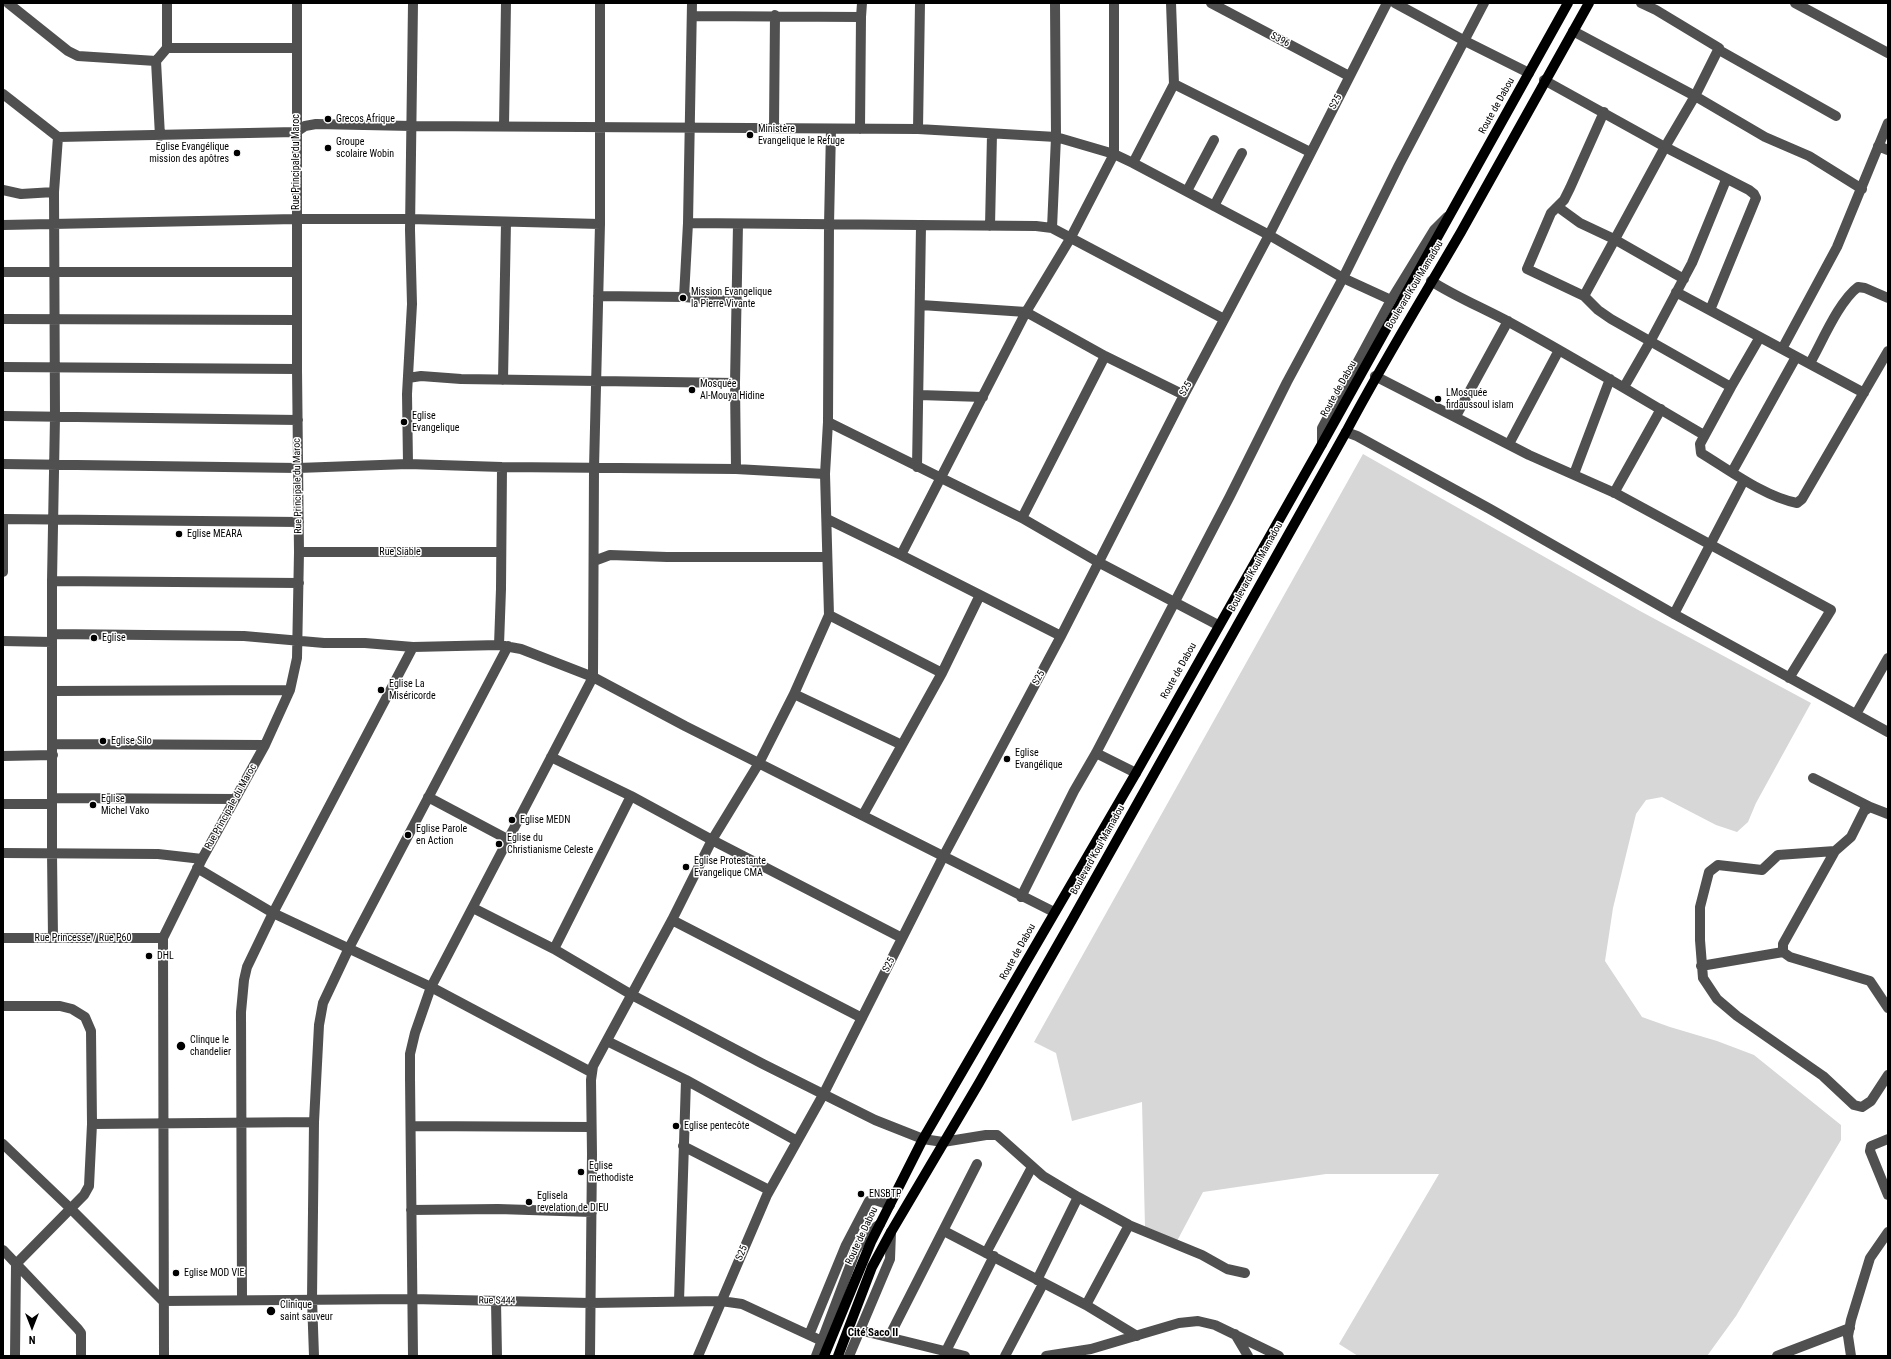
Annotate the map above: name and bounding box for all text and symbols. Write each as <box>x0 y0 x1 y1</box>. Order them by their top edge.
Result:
street label: S396 <box>1268 30 1292 50</box>
street label: Route de Dabou <box>1477 76 1517 136</box>
street label: S25 <box>1327 93 1345 111</box>
place label: Grecos Afrique <box>336 113 395 125</box>
street label: Rue Principale du Maroc <box>290 114 302 210</box>
marker: Grecos Afrique <box>323 114 333 124</box>
place label: Ministère Evangelique le Refuge <box>758 123 845 146</box>
marker: Ministère Evangelique le Refuge <box>745 130 755 140</box>
place label: Groupe scolaire Wobin <box>336 136 394 160</box>
place label: Eglise Evangélique mission des apôtres <box>149 141 229 164</box>
marker: Groupe scolaire Wobin <box>323 143 333 153</box>
marker: Eglise Evangélique mission des apôtres <box>232 148 242 158</box>
street label: Boulevard Koui Mamadou <box>1384 239 1446 331</box>
place label: Mission Evangelique la Pierre Vivante <box>691 286 772 310</box>
marker: Mission Evangelique la Pierre Vivante <box>678 293 688 303</box>
street label: Route de Dabou <box>1319 359 1359 419</box>
place label: Mosquée Al-Mouya Hidine <box>700 378 764 402</box>
street label: S25 <box>1177 380 1195 398</box>
marker: Mosquée Al-Mouya Hidine <box>687 385 697 395</box>
place label: LMosquée firdaussoul islam <box>1446 387 1513 410</box>
marker: LMosquée firdaussoul islam <box>1433 394 1443 404</box>
place label: Eglise Evangelique <box>412 410 459 434</box>
marker: Eglise Evangelique <box>399 417 409 427</box>
street label: Rue Principale du Maroc <box>291 438 305 534</box>
street label: Boulevard Koui Mamadou <box>1226 520 1286 614</box>
place label: Eglise MEARA <box>187 528 242 540</box>
marker: Eglise MEARA <box>174 529 184 539</box>
street label: Rue Siable <box>379 546 421 558</box>
place label: Eglise <box>102 632 126 644</box>
marker: Eglise <box>89 633 99 643</box>
street label: Route de Dabou <box>1159 641 1199 701</box>
street label: S25 <box>1030 669 1048 687</box>
place label: Eglise La Miséricorde <box>389 678 436 702</box>
marker: Eglise La Miséricorde <box>376 685 386 695</box>
place label: Eglise Silo <box>111 735 152 747</box>
marker: Eglise Silo <box>98 736 108 746</box>
place label: Eglise Evangélique <box>1015 747 1062 770</box>
marker: Eglise Evangélique <box>1002 754 1012 764</box>
street label: Rue Principale du Maroc <box>203 762 259 852</box>
place label: Eglise Michel Vako <box>101 793 149 816</box>
marker: Eglise Michel Vako <box>88 800 98 810</box>
street label: Boulevard Koui Mamadou <box>1068 803 1128 897</box>
place label: Eglise MEDN <box>520 814 570 826</box>
marker: Eglise MEDN <box>507 815 517 825</box>
place label: Eglise Parole en Action <box>416 823 467 846</box>
marker: Eglise Parole en Action <box>403 830 413 840</box>
place label: Eglise du Christianisme Celeste <box>507 832 593 856</box>
marker: Eglise du Christianisme Celeste <box>494 839 504 849</box>
place label: Eglise Protestante Evangelique CMA <box>694 855 766 878</box>
marker: Eglise Protestante Evangelique CMA <box>681 862 691 872</box>
street label: Route de Dabou <box>998 922 1038 982</box>
street label: Rue Princesse / Rue P60 <box>35 932 131 944</box>
place label: DHL <box>157 950 174 962</box>
marker: DHL <box>144 951 154 961</box>
street label: S25 <box>880 956 898 974</box>
place label: Clinque le chandelier <box>190 1034 231 1058</box>
marker: Clinque le chandelier <box>175 1040 187 1052</box>
place label: Eglise pentecôte <box>684 1120 749 1132</box>
marker: Eglise pentecôte <box>671 1121 681 1131</box>
place label: Eglise methodiste <box>589 1160 633 1184</box>
marker: Eglise methodiste <box>576 1167 586 1177</box>
place label: ENSBTP <box>869 1188 901 1200</box>
marker: ENSBTP <box>856 1189 866 1199</box>
place label: Eglisela revelation de DIEU <box>537 1190 609 1214</box>
marker: Eglisela revelation de DIEU <box>524 1197 534 1207</box>
street label: Route de Dabou <box>843 1205 881 1267</box>
street label: S25 <box>734 1244 750 1262</box>
place label: Eglise MOD VIE <box>184 1267 245 1279</box>
marker: Eglise MOD VIE <box>171 1268 181 1278</box>
street label: Rue S444 <box>478 1295 516 1307</box>
place label: Clinique saint sauveur <box>280 1299 333 1322</box>
marker: Clinique saint sauveur <box>265 1305 277 1317</box>
north arrow <box>12 1307 52 1347</box>
district label: Cité Saco II <box>848 1326 898 1340</box>
text: N <box>29 1333 35 1346</box>

